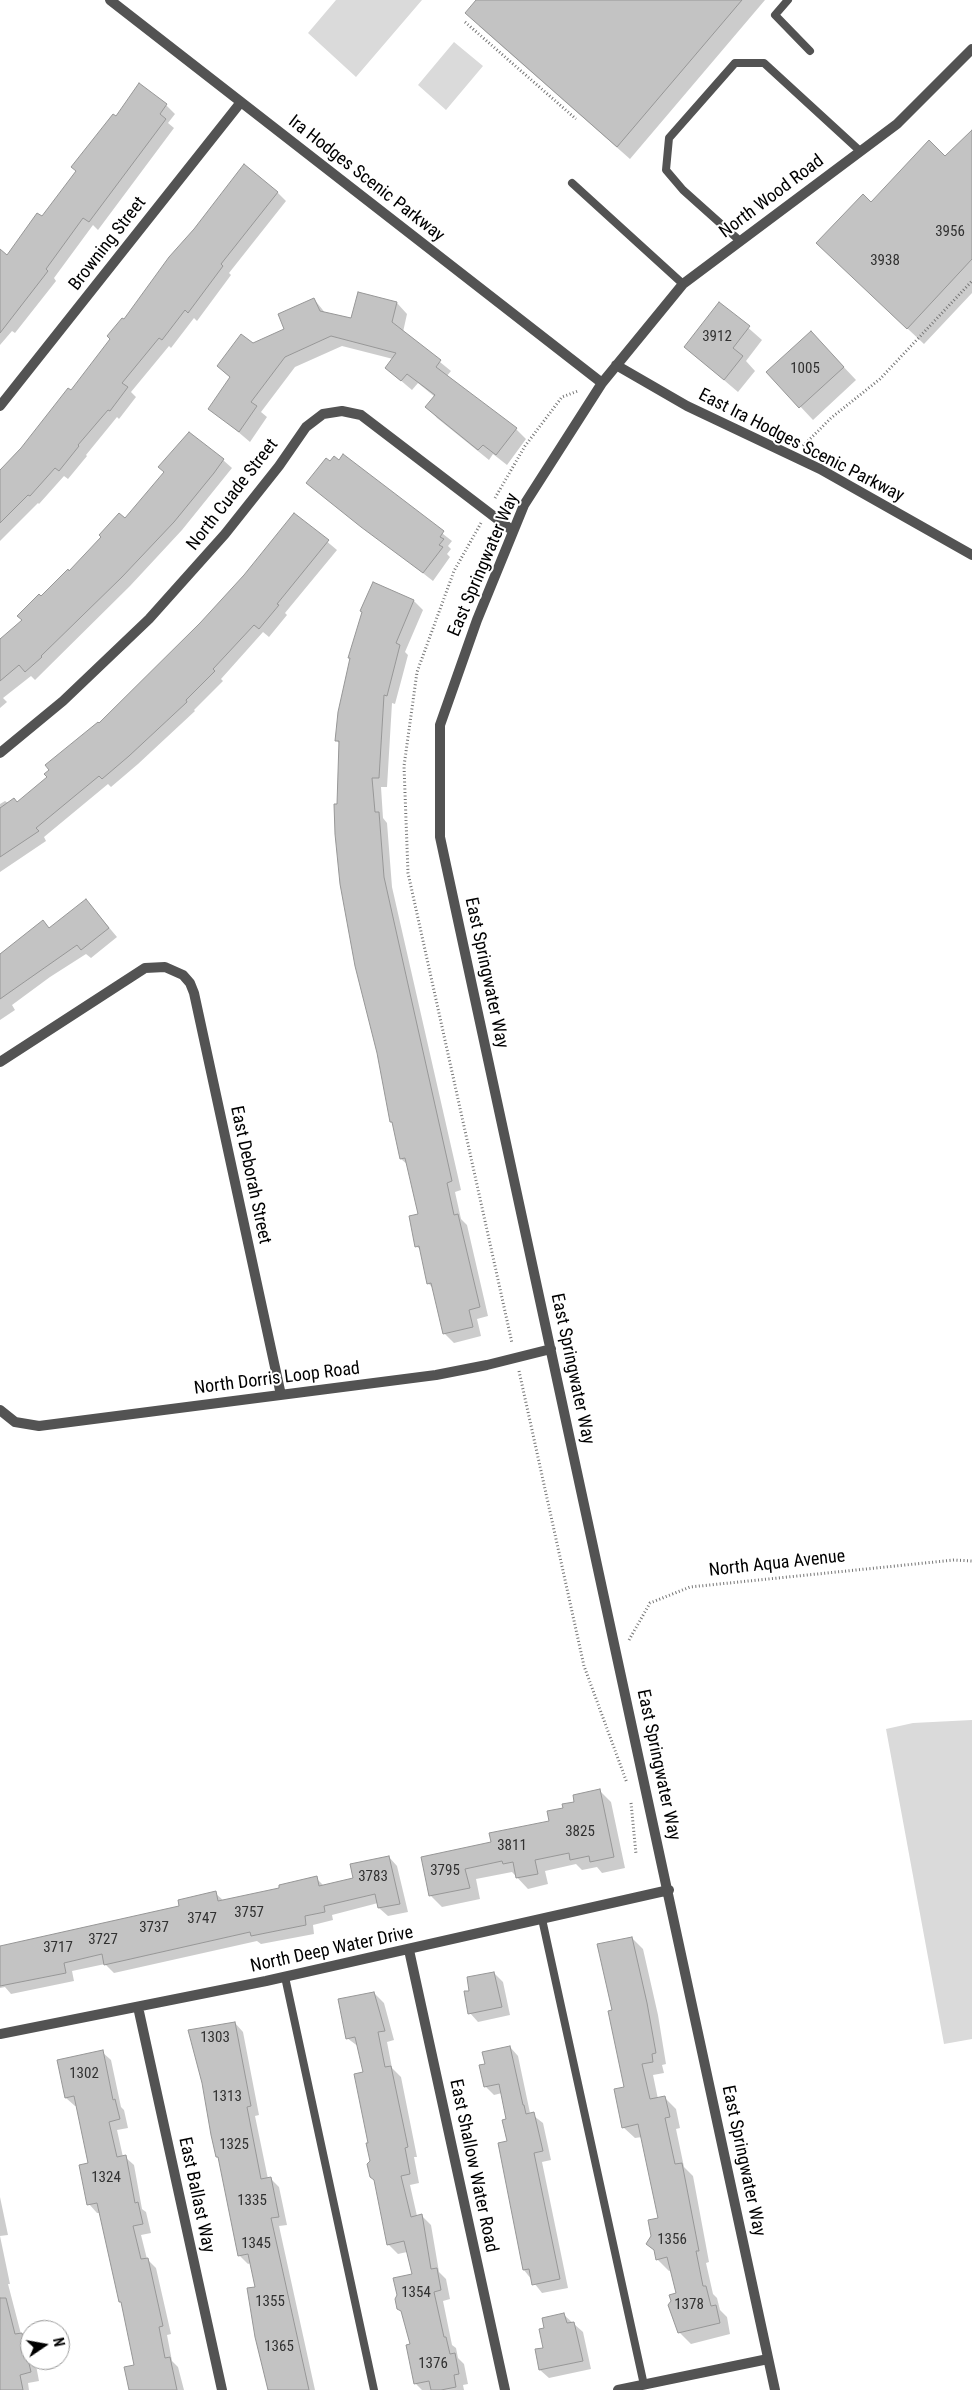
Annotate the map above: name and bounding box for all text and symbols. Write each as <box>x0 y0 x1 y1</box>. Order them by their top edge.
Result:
street label: Ira Hodges Scenic Parkway <box>284 111 448 247</box>
street label: North Wood Road <box>716 151 828 243</box>
street label: Browning Street <box>65 193 151 295</box>
house number: 3956 <box>935 223 965 241</box>
house number: 3938 <box>870 252 900 270</box>
house number: 3912 <box>702 328 732 346</box>
house number: 1005 <box>790 360 820 378</box>
street label: East Ira Hodges Scenic Parkway <box>695 385 907 507</box>
street label: North Cuade Street <box>183 435 283 555</box>
street label: East Springwater Way <box>444 490 524 640</box>
street label: East Springwater Way <box>459 896 513 1050</box>
street label: East Deborah Street <box>225 1104 275 1246</box>
street label: East Springwater Way <box>545 1292 599 1446</box>
street label: North Dorris Loop Road <box>193 1358 361 1400</box>
street label: North Aqua Avenue <box>708 1546 846 1582</box>
street label: East Springwater Way <box>631 1688 685 1842</box>
house number: 3825 <box>565 1823 595 1841</box>
house number: 3811 <box>497 1837 527 1855</box>
house number: 3795 <box>430 1862 460 1880</box>
house number: 3783 <box>358 1868 388 1886</box>
house number: 3757 <box>234 1904 264 1922</box>
house number: 3747 <box>187 1910 217 1928</box>
house number: 3737 <box>139 1919 169 1937</box>
street label: North Deep Water Drive <box>249 1922 415 1978</box>
house number: 3727 <box>88 1931 118 1949</box>
house number: 3717 <box>43 1939 73 1957</box>
house number: 1303 <box>200 2029 230 2047</box>
house number: 1302 <box>69 2065 99 2083</box>
street label: East Shallow Water Road <box>444 2077 502 2255</box>
street label: East Springwater Way <box>716 2084 770 2238</box>
house number: 1313 <box>212 2088 242 2106</box>
street label: East Ballast Way <box>173 2135 219 2255</box>
house number: 1325 <box>219 2136 249 2154</box>
house number: 1324 <box>91 2169 121 2187</box>
house number: 1335 <box>237 2192 267 2210</box>
house number: 1356 <box>657 2231 687 2249</box>
house number: 1345 <box>241 2235 271 2253</box>
house number: 1354 <box>401 2284 431 2302</box>
house number: 1355 <box>255 2293 285 2311</box>
house number: 1378 <box>674 2296 704 2314</box>
north arrow <box>20 2320 70 2370</box>
text: N <box>50 2336 67 2348</box>
house number: 1365 <box>264 2338 294 2356</box>
house number: 1376 <box>418 2355 448 2373</box>

